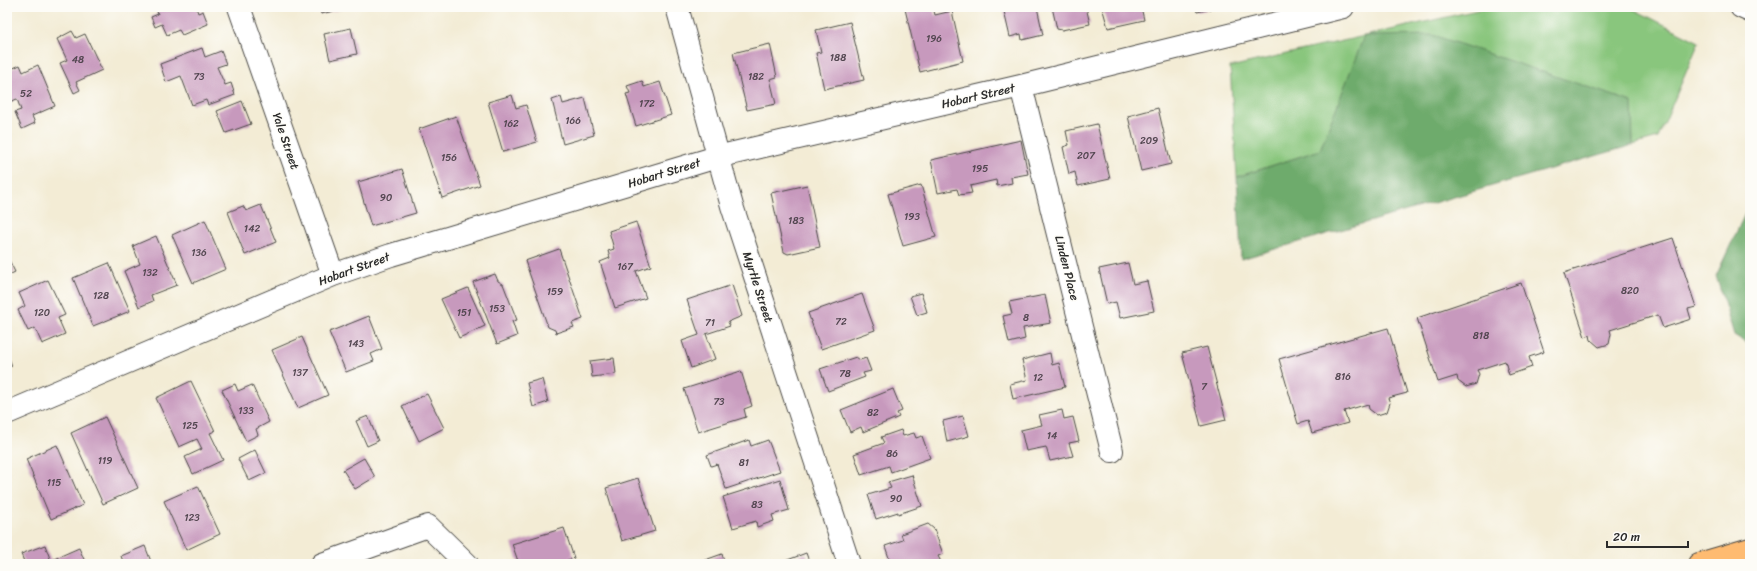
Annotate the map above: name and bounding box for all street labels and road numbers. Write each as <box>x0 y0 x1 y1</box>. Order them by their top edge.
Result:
street label: Hobart Street <box>939 77 1018 115</box>
street label: Yale Street <box>266 110 306 172</box>
street label: Hobart Street <box>625 151 704 194</box>
street label: Linden Place <box>1048 233 1086 303</box>
street label: Hobart Street <box>315 245 394 292</box>
street label: Myrtle Street <box>736 249 780 325</box>

